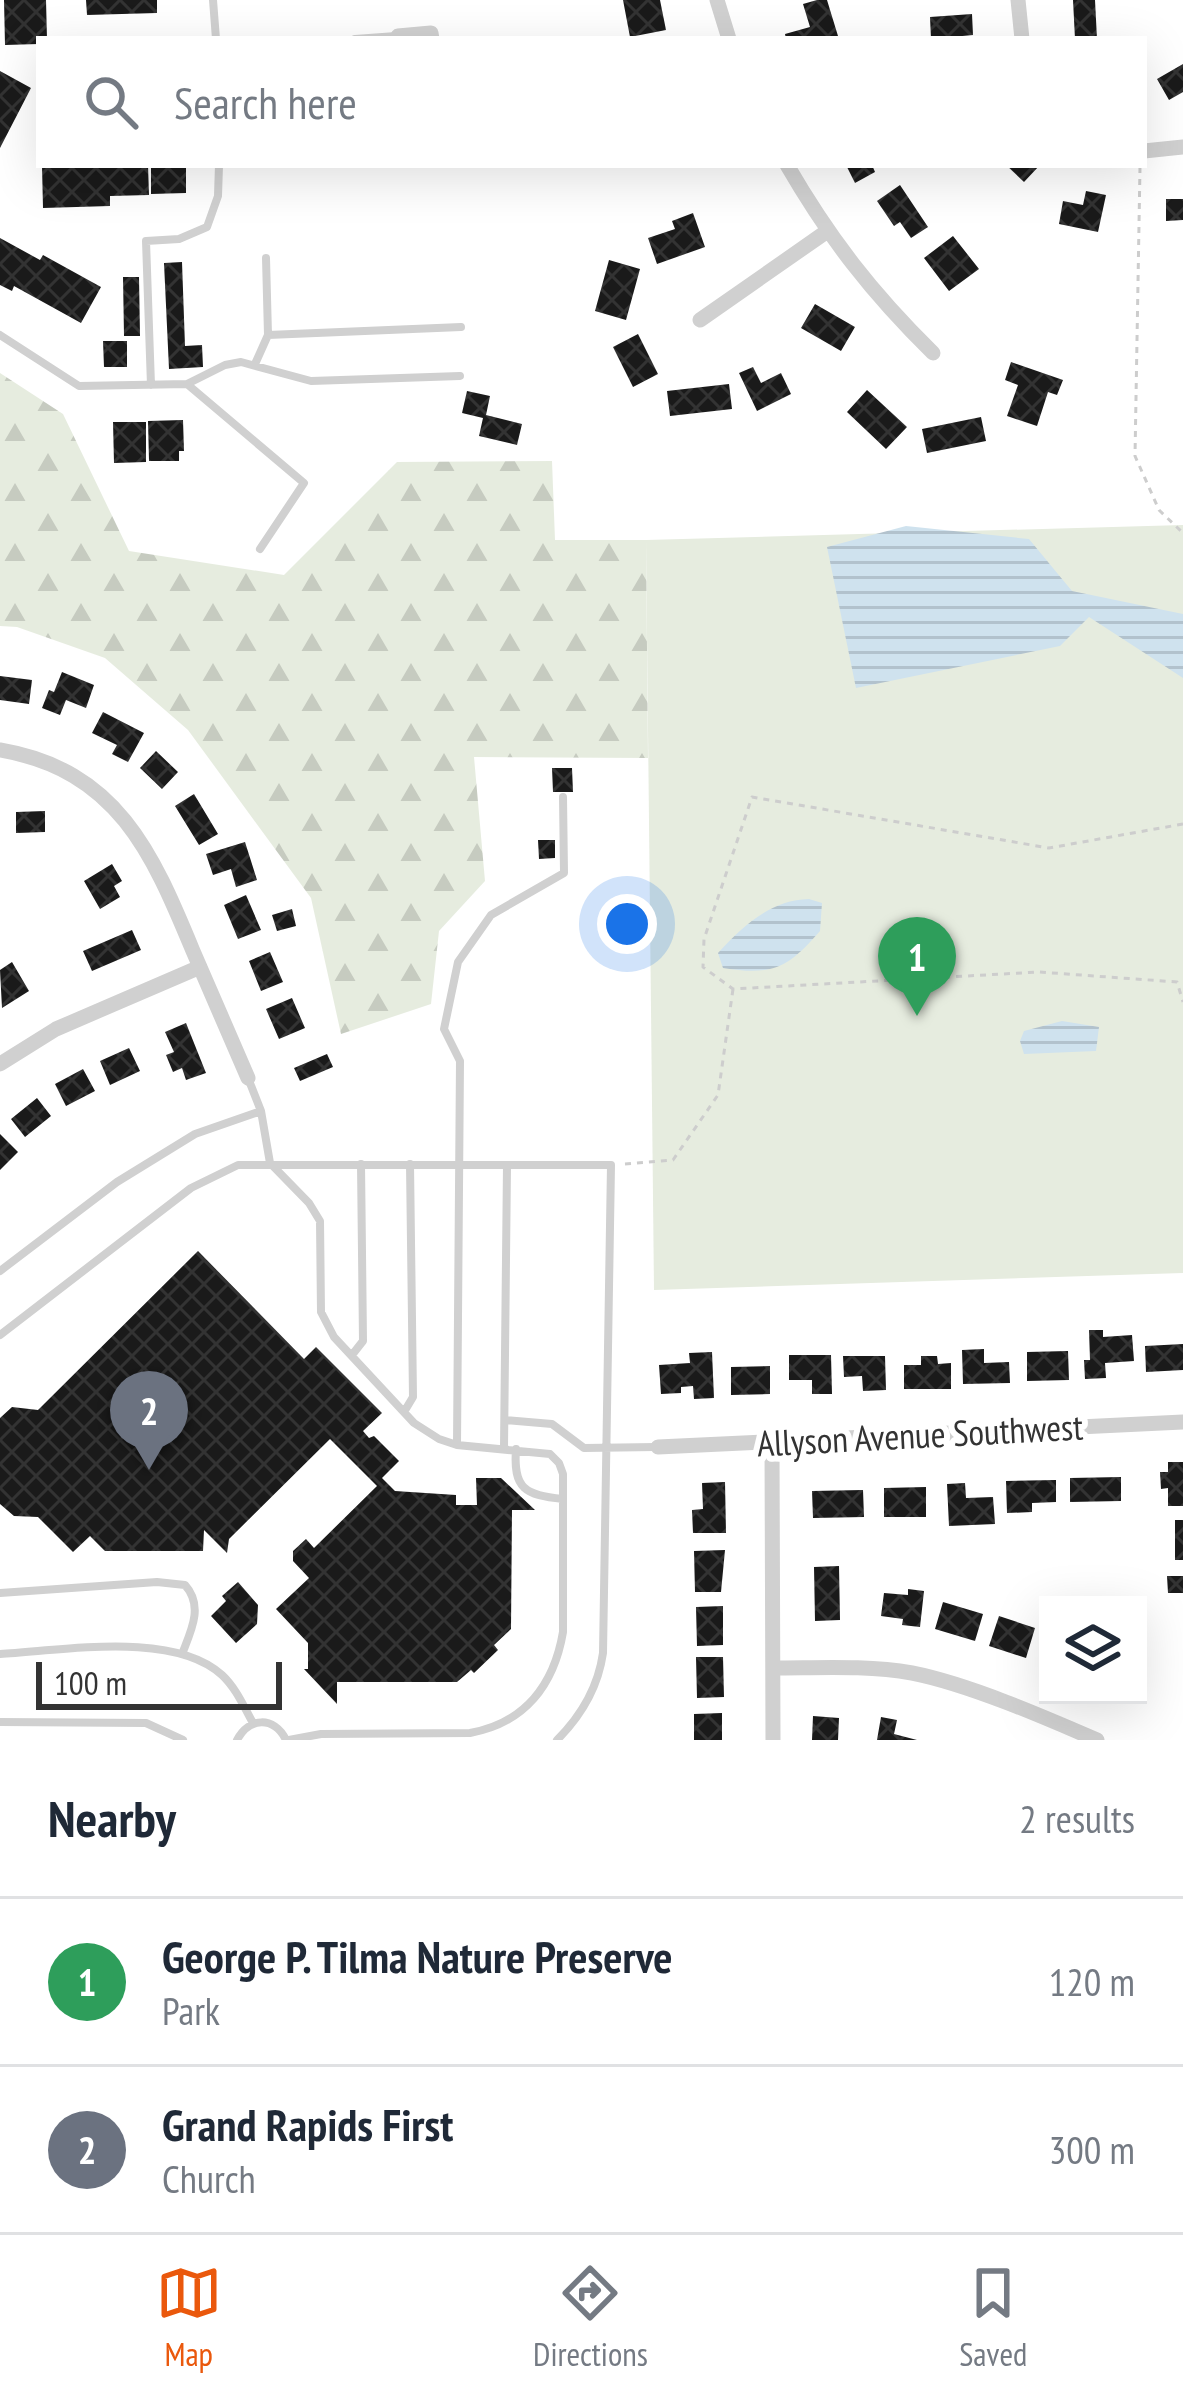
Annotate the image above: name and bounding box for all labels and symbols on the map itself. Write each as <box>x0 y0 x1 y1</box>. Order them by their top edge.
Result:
your location <box>597 894 657 954</box>
pin: 1 <box>878 917 956 1016</box>
pin: 2 <box>110 1371 188 1470</box>
street label: Allyson Avenue Southwest <box>756 1402 1084 1467</box>
scale bar <box>36 1656 282 1709</box>

